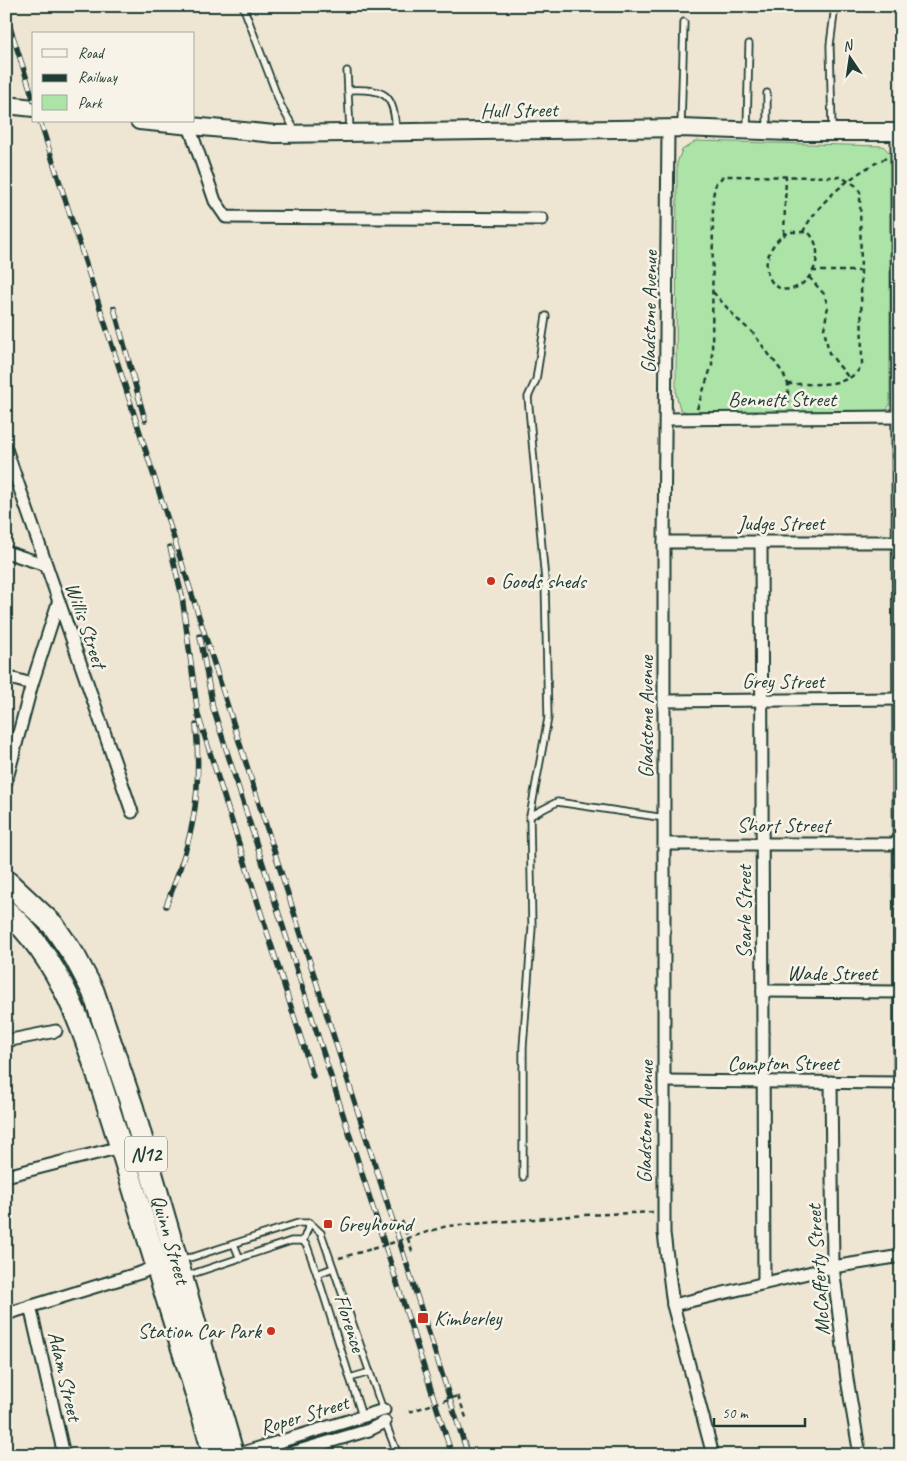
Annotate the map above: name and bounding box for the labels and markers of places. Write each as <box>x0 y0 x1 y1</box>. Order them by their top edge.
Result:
place label: Goods sheds <box>501 568 588 594</box>
marker: Goods sheds <box>485 575 497 587</box>
place label: Greyhound <box>338 1211 416 1237</box>
marker: Greyhound <box>322 1218 334 1230</box>
place label: Kimberley <box>434 1305 503 1331</box>
marker: Kimberley <box>416 1311 430 1325</box>
place label: Station Car Park <box>137 1318 262 1344</box>
marker: Station Car Park <box>265 1325 277 1337</box>

